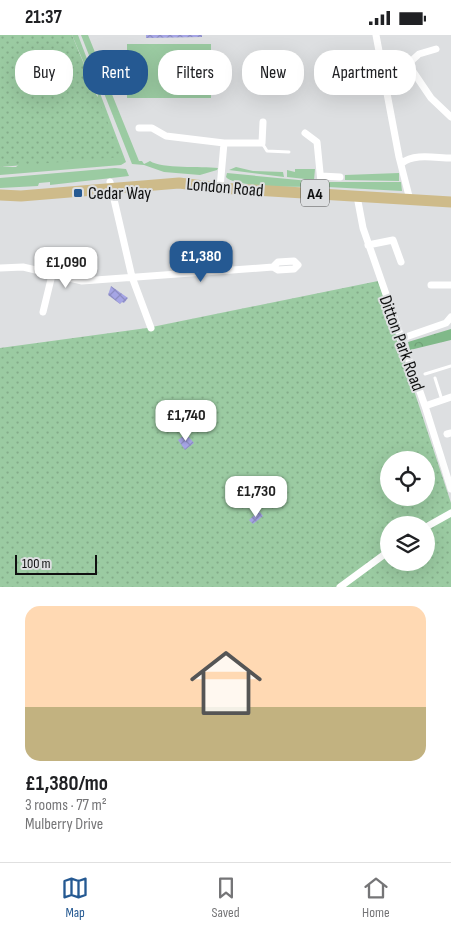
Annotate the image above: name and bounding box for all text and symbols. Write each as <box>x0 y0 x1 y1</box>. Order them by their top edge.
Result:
text: 21:37 <box>25 6 62 29</box>
chip: Buy <box>15 50 73 95</box>
chip: Rent <box>83 50 148 95</box>
chip: Filters <box>158 50 232 95</box>
chip: New <box>242 50 304 95</box>
chip: Apartment <box>314 50 416 95</box>
street label: London Road <box>186 174 264 201</box>
road number: A4 <box>301 179 329 207</box>
place label: Cedar Way <box>88 183 151 204</box>
marker: Cedar Way <box>72 187 84 199</box>
pin: £1,380 <box>160 241 242 283</box>
pin: £1,090 <box>25 247 107 289</box>
text: £1,380 <box>181 247 221 266</box>
text: £1,090 <box>45 253 87 272</box>
street label: Ditton Park Road <box>375 292 429 394</box>
pin: £1,740 <box>145 399 227 442</box>
text: £1,740 <box>166 406 206 425</box>
map controls <box>380 451 435 571</box>
button: locate <box>380 451 435 506</box>
pin: £1,730 <box>215 475 297 518</box>
text: £1,730 <box>236 482 276 501</box>
button: layers <box>380 516 435 571</box>
scale bar <box>15 552 98 575</box>
text: 100 m <box>22 555 51 572</box>
icon: home <box>181 638 271 728</box>
text: £1,380/mo <box>25 771 108 796</box>
text: 3 rooms · 77 m² <box>25 796 107 815</box>
text: Mulberry Drive <box>25 815 103 834</box>
tab: Map <box>61 874 89 921</box>
tab: Saved <box>211 874 240 921</box>
tab: Home <box>362 874 390 921</box>

